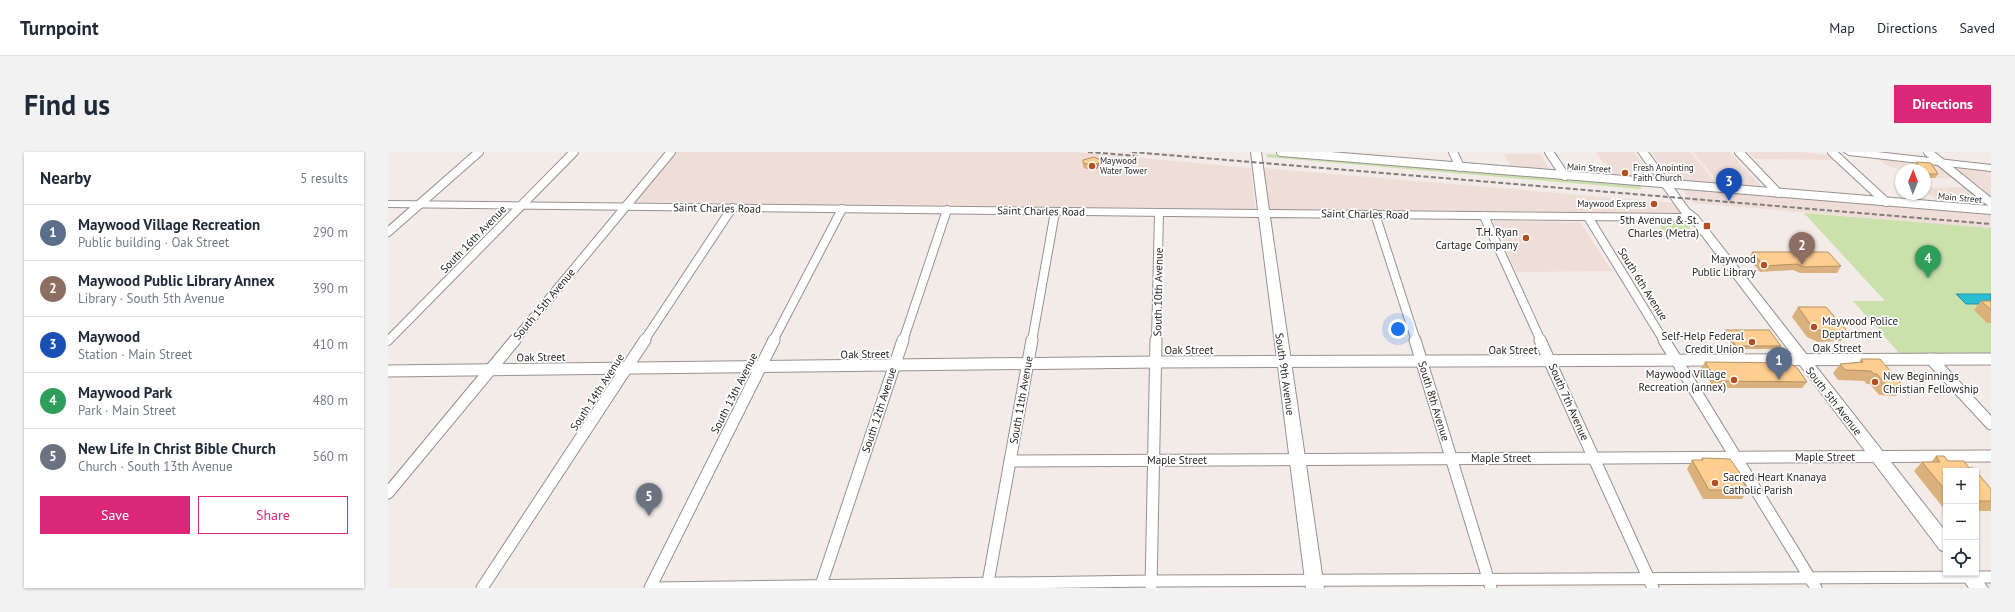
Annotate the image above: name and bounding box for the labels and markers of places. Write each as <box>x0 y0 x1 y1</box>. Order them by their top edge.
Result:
place label: Maywood Water Tower <box>1100 155 1147 176</box>
marker: Maywood Water Tower <box>1087 161 1097 171</box>
place label: Fresh Anointing Faith Church <box>1633 162 1694 183</box>
marker: Fresh Anointing Faith Church <box>1620 168 1630 178</box>
pin: 3 <box>1716 168 1742 201</box>
place label: Maywood Express <box>1577 198 1646 209</box>
marker: Maywood Express <box>1649 199 1659 209</box>
place label: 5th Avenue & St. Charles (Metra) <box>1619 213 1699 240</box>
marker: 5th Avenue & St. Charles (Metra) <box>1702 221 1712 231</box>
place label: T.H. Ryan Cartage Company <box>1435 225 1519 252</box>
pin: 2 <box>1789 232 1815 265</box>
marker: T.H. Ryan Cartage Company <box>1521 233 1531 243</box>
pin: 4 <box>1915 245 1941 278</box>
place label: Maywood Public Library <box>1692 252 1757 279</box>
marker: Maywood Public Library <box>1759 260 1769 270</box>
place label: Maywood Police Deptartment <box>1822 314 1898 341</box>
marker: Maywood Police Deptartment <box>1809 322 1819 332</box>
place label: Self-Help Federal Credit Union <box>1662 329 1745 356</box>
marker: Self-Help Federal Credit Union <box>1747 337 1757 347</box>
pin: 1 <box>1766 347 1792 380</box>
place label: Maywood Village Recreation (annex) <box>1639 367 1726 394</box>
place label: New Beginnings Christian Fellowship <box>1883 369 1979 396</box>
marker: Maywood Village Recreation (annex) <box>1729 375 1739 385</box>
marker: New Beginnings Christian Fellowship <box>1870 377 1880 387</box>
place label: Sacred Heart Knanaya Catholic Parish <box>1723 470 1827 497</box>
marker: Sacred Heart Knanaya Catholic Parish <box>1710 478 1720 488</box>
pin: 5 <box>636 483 662 516</box>

